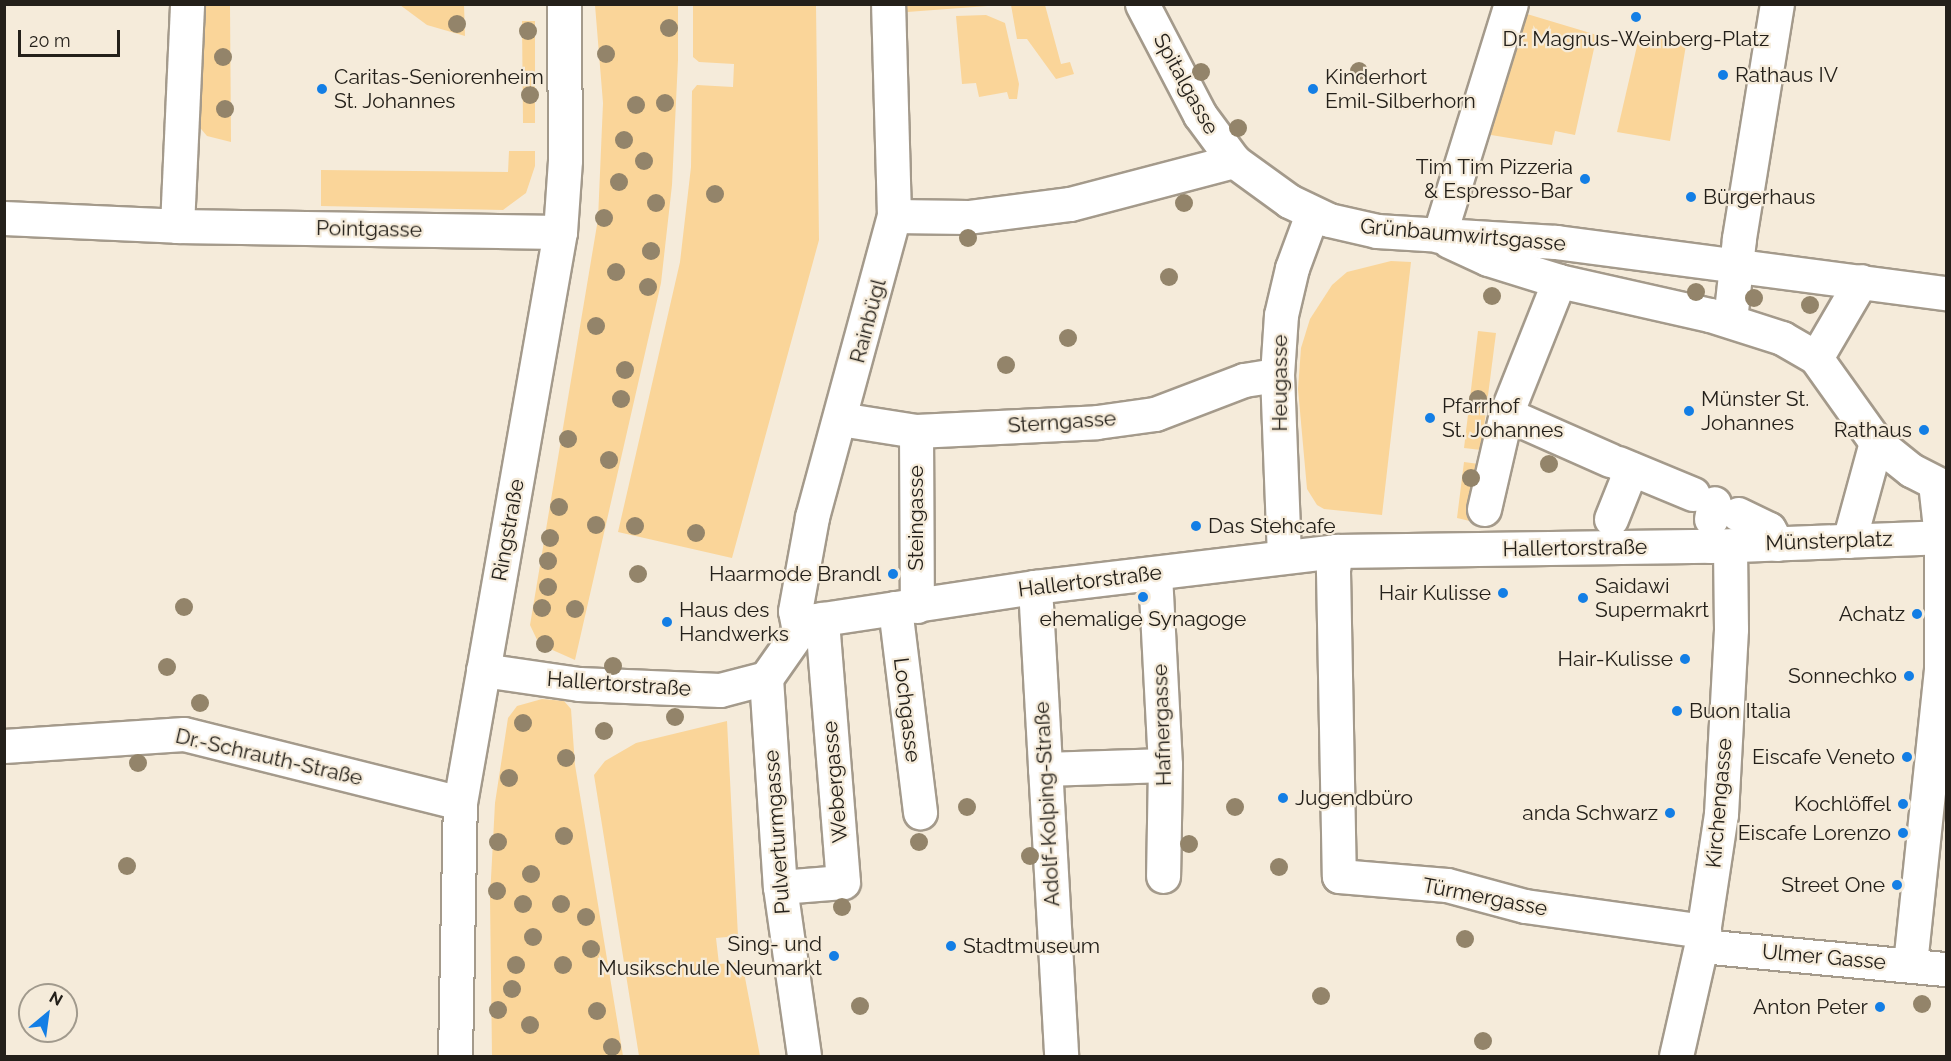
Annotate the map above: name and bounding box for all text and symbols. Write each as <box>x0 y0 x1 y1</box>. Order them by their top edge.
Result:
marker: Dr. Magnus-Weinberg-Platz <box>1629 10 1643 24</box>
scale bar <box>21 18 123 56</box>
place label: Dr. Magnus-Weinberg-Platz <box>1503 26 1769 52</box>
street label: Spitalgasse <box>1148 29 1224 139</box>
text: 20 m <box>29 30 71 51</box>
place label: Rathaus IV <box>1735 62 1838 88</box>
place label: Caritas-Seniorenheim St. Johannes <box>334 64 544 114</box>
place label: Kinderhort Emil-Silberhorn <box>1325 64 1476 114</box>
marker: Rathaus IV <box>1716 68 1730 82</box>
marker: Caritas-Seniorenheim St. Johannes <box>315 82 329 96</box>
marker: Kinderhort Emil-Silberhorn <box>1306 82 1320 96</box>
place label: Tim Tim Pizzeria & Espresso-Bar <box>1415 154 1573 204</box>
marker: Tim Tim Pizzeria & Espresso-Bar <box>1578 172 1592 186</box>
place label: Bürgerhaus <box>1703 184 1816 210</box>
marker: Bürgerhaus <box>1684 190 1698 204</box>
street label: Grünbaumwirtsgasse <box>1359 213 1567 257</box>
street label: Pointgasse <box>316 215 422 243</box>
street label: Rainbügl <box>845 276 891 366</box>
street label: Heugasse <box>1267 334 1293 432</box>
place label: Münster St. Johannes <box>1701 386 1810 436</box>
place label: Pfarrhof St. Johannes <box>1442 393 1564 443</box>
marker: Münster St. Johannes <box>1682 404 1696 418</box>
street label: Sterngasse <box>1007 406 1117 438</box>
marker: Pfarrhof St. Johannes <box>1423 411 1437 425</box>
place label: Rathaus <box>1834 417 1912 443</box>
marker: Rathaus <box>1917 423 1931 437</box>
street label: Steingasse <box>903 465 929 571</box>
street label: Ringstraße <box>487 477 529 583</box>
place label: Das Stehcafe <box>1208 513 1336 539</box>
marker: Das Stehcafe <box>1189 519 1203 533</box>
street label: Münsterplatz <box>1765 526 1893 556</box>
street label: Hallertorstraße <box>1503 534 1647 562</box>
street label: Hallertorstraße <box>1017 560 1163 602</box>
place label: Haarmode Brandl <box>709 561 881 587</box>
marker: Haarmode Brandl <box>886 567 900 581</box>
place label: Saidawi Supermakrt <box>1595 573 1709 623</box>
place label: Hair Kulisse <box>1378 580 1491 606</box>
marker: Hair Kulisse <box>1496 586 1510 600</box>
marker: ehemalige Synagoge <box>1136 590 1150 604</box>
marker: Saidawi Supermakrt <box>1576 591 1590 605</box>
place label: Haus des Handwerks <box>679 597 789 647</box>
place label: Achatz <box>1839 601 1905 627</box>
place label: ehemalige Synagoge <box>1040 606 1246 632</box>
marker: Achatz <box>1910 607 1924 621</box>
marker: Haus des Handwerks <box>660 615 674 629</box>
place label: Hair-Kulisse <box>1558 646 1673 672</box>
marker: Hair-Kulisse <box>1678 652 1692 666</box>
street label: Lochgasse <box>888 656 926 764</box>
street label: Hafnergasse <box>1147 663 1177 787</box>
place label: Sonnechko <box>1788 663 1897 689</box>
street label: Hallertorstraße <box>546 666 692 702</box>
marker: Sonnechko <box>1902 669 1916 683</box>
place label: Buon Italia <box>1689 698 1791 724</box>
street label: Adolf-Kolping-Straße <box>1029 701 1065 907</box>
marker: Buon Italia <box>1670 704 1684 718</box>
street label: Webergasse <box>817 720 853 844</box>
street label: Dr.-Schrauth-Straße <box>173 723 365 791</box>
street label: Kirchengasse <box>1701 737 1737 869</box>
place label: Eiscafe Veneto <box>1751 744 1895 770</box>
street label: Pulverturmgasse <box>759 749 795 915</box>
marker: Eiscafe Veneto <box>1900 750 1914 764</box>
place label: Jugendbüro <box>1295 785 1413 811</box>
marker: Jugendbüro <box>1276 791 1290 805</box>
place label: Kochlöffel <box>1794 791 1891 817</box>
marker: Kochlöffel <box>1896 797 1910 811</box>
place label: anda Schwarz <box>1522 800 1658 826</box>
marker: anda Schwarz <box>1663 806 1677 820</box>
place label: Eiscafe Lorenzo <box>1738 820 1891 846</box>
marker: Eiscafe Lorenzo <box>1896 826 1910 840</box>
place label: Street One <box>1781 872 1885 898</box>
street label: Türmergasse <box>1420 873 1550 921</box>
marker: Street One <box>1890 878 1904 892</box>
place label: Sing- und Musikschule Neumarkt <box>598 931 822 981</box>
place label: Stadtmuseum <box>963 933 1100 959</box>
marker: Stadtmuseum <box>944 939 958 953</box>
street label: Ulmer Gasse <box>1761 939 1887 975</box>
marker: Sing- und Musikschule Neumarkt <box>827 949 841 963</box>
north arrow <box>18 983 78 1043</box>
text: N <box>46 987 66 1010</box>
place label: Anton Peter <box>1753 994 1868 1020</box>
marker: Anton Peter <box>1873 1000 1887 1014</box>

